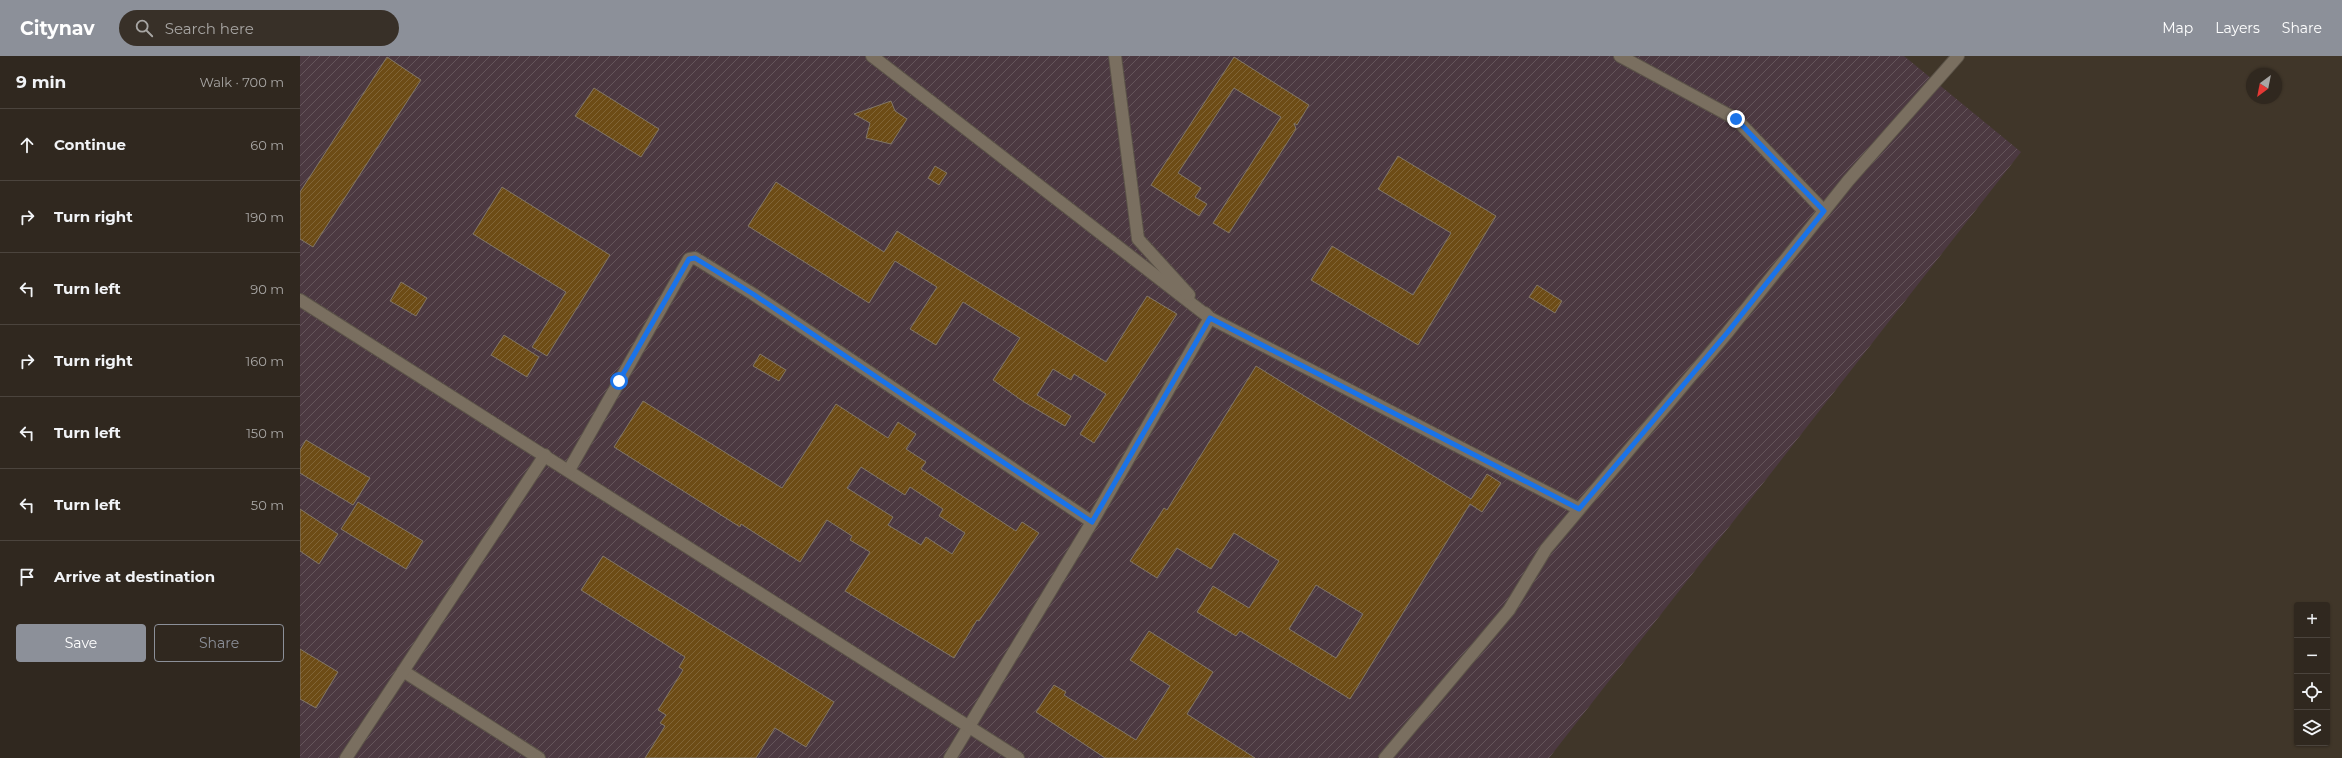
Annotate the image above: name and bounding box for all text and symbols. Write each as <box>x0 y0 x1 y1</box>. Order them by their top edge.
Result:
search box <box>119 10 399 46</box>
text: Citynav <box>20 17 95 40</box>
icon: search <box>133 17 155 39</box>
text: Search here <box>165 19 254 38</box>
text: Map <box>2162 19 2193 37</box>
text: Layers <box>2215 19 2260 37</box>
text: Share <box>2282 19 2322 37</box>
north arrow <box>2246 68 2282 104</box>
text: 9 min <box>16 72 66 92</box>
text: Walk · 700 m <box>199 74 284 90</box>
route end <box>1727 110 1745 128</box>
icon: ahead <box>16 134 38 156</box>
text: Continue <box>54 135 126 154</box>
text: 60 m <box>250 137 284 153</box>
icon: right <box>16 206 38 228</box>
text: Turn right <box>54 207 133 226</box>
text: 190 m <box>246 209 284 225</box>
icon: left <box>16 278 38 300</box>
text: Turn left <box>54 279 121 298</box>
text: 90 m <box>250 281 284 297</box>
icon: right <box>16 350 38 372</box>
text: Turn right <box>54 351 133 370</box>
text: 160 m <box>246 353 284 369</box>
route start <box>610 372 628 390</box>
icon: left <box>16 422 38 444</box>
text: Turn left <box>54 423 121 442</box>
text: 150 m <box>246 425 284 441</box>
icon: left <box>16 494 38 516</box>
text: Turn left <box>54 495 121 514</box>
text: 50 m <box>251 497 284 513</box>
icon: arrive <box>16 566 38 588</box>
text: Arrive at destination <box>54 567 215 586</box>
map controls <box>2294 602 2330 746</box>
button: + <box>2294 602 2330 638</box>
button: Save <box>16 624 146 662</box>
button: Share <box>154 624 284 662</box>
button: − <box>2294 638 2330 674</box>
button: locate <box>2294 674 2330 710</box>
button: layers <box>2294 710 2330 746</box>

